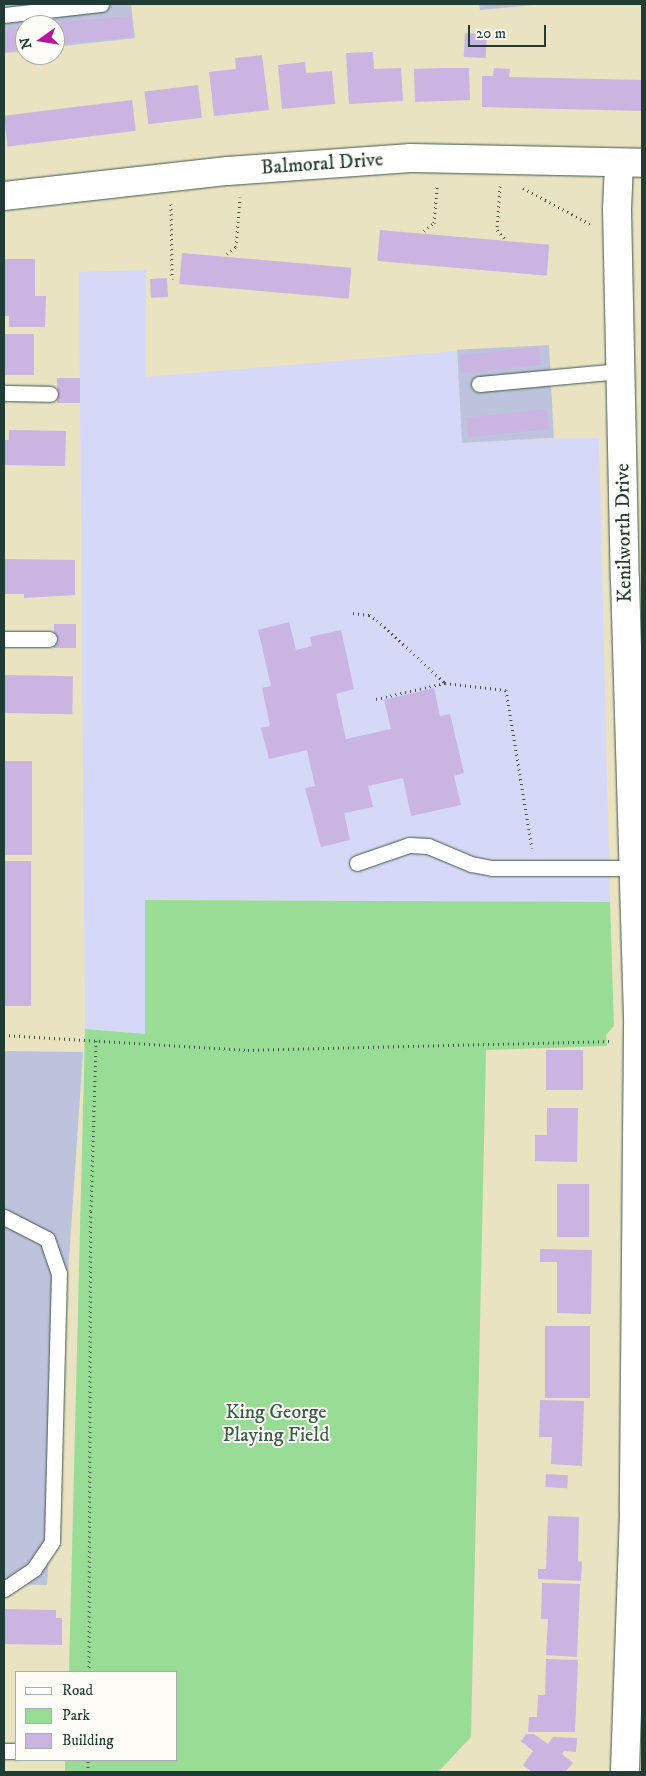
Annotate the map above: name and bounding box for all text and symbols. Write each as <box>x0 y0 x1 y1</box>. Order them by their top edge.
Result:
north arrow <box>15 15 65 65</box>
scale bar <box>471 15 548 47</box>
text: 20 m <box>476 24 506 43</box>
text: N <box>16 36 36 51</box>
street label: Balmoral Drive <box>260 148 384 180</box>
street label: Kenilworth Drive <box>611 463 637 603</box>
park label: King George Playing Field <box>223 1400 329 1447</box>
legend <box>15 1671 178 1761</box>
text: Road <box>62 1681 93 1700</box>
text: Park <box>62 1706 90 1725</box>
text: Building <box>62 1731 114 1750</box>

